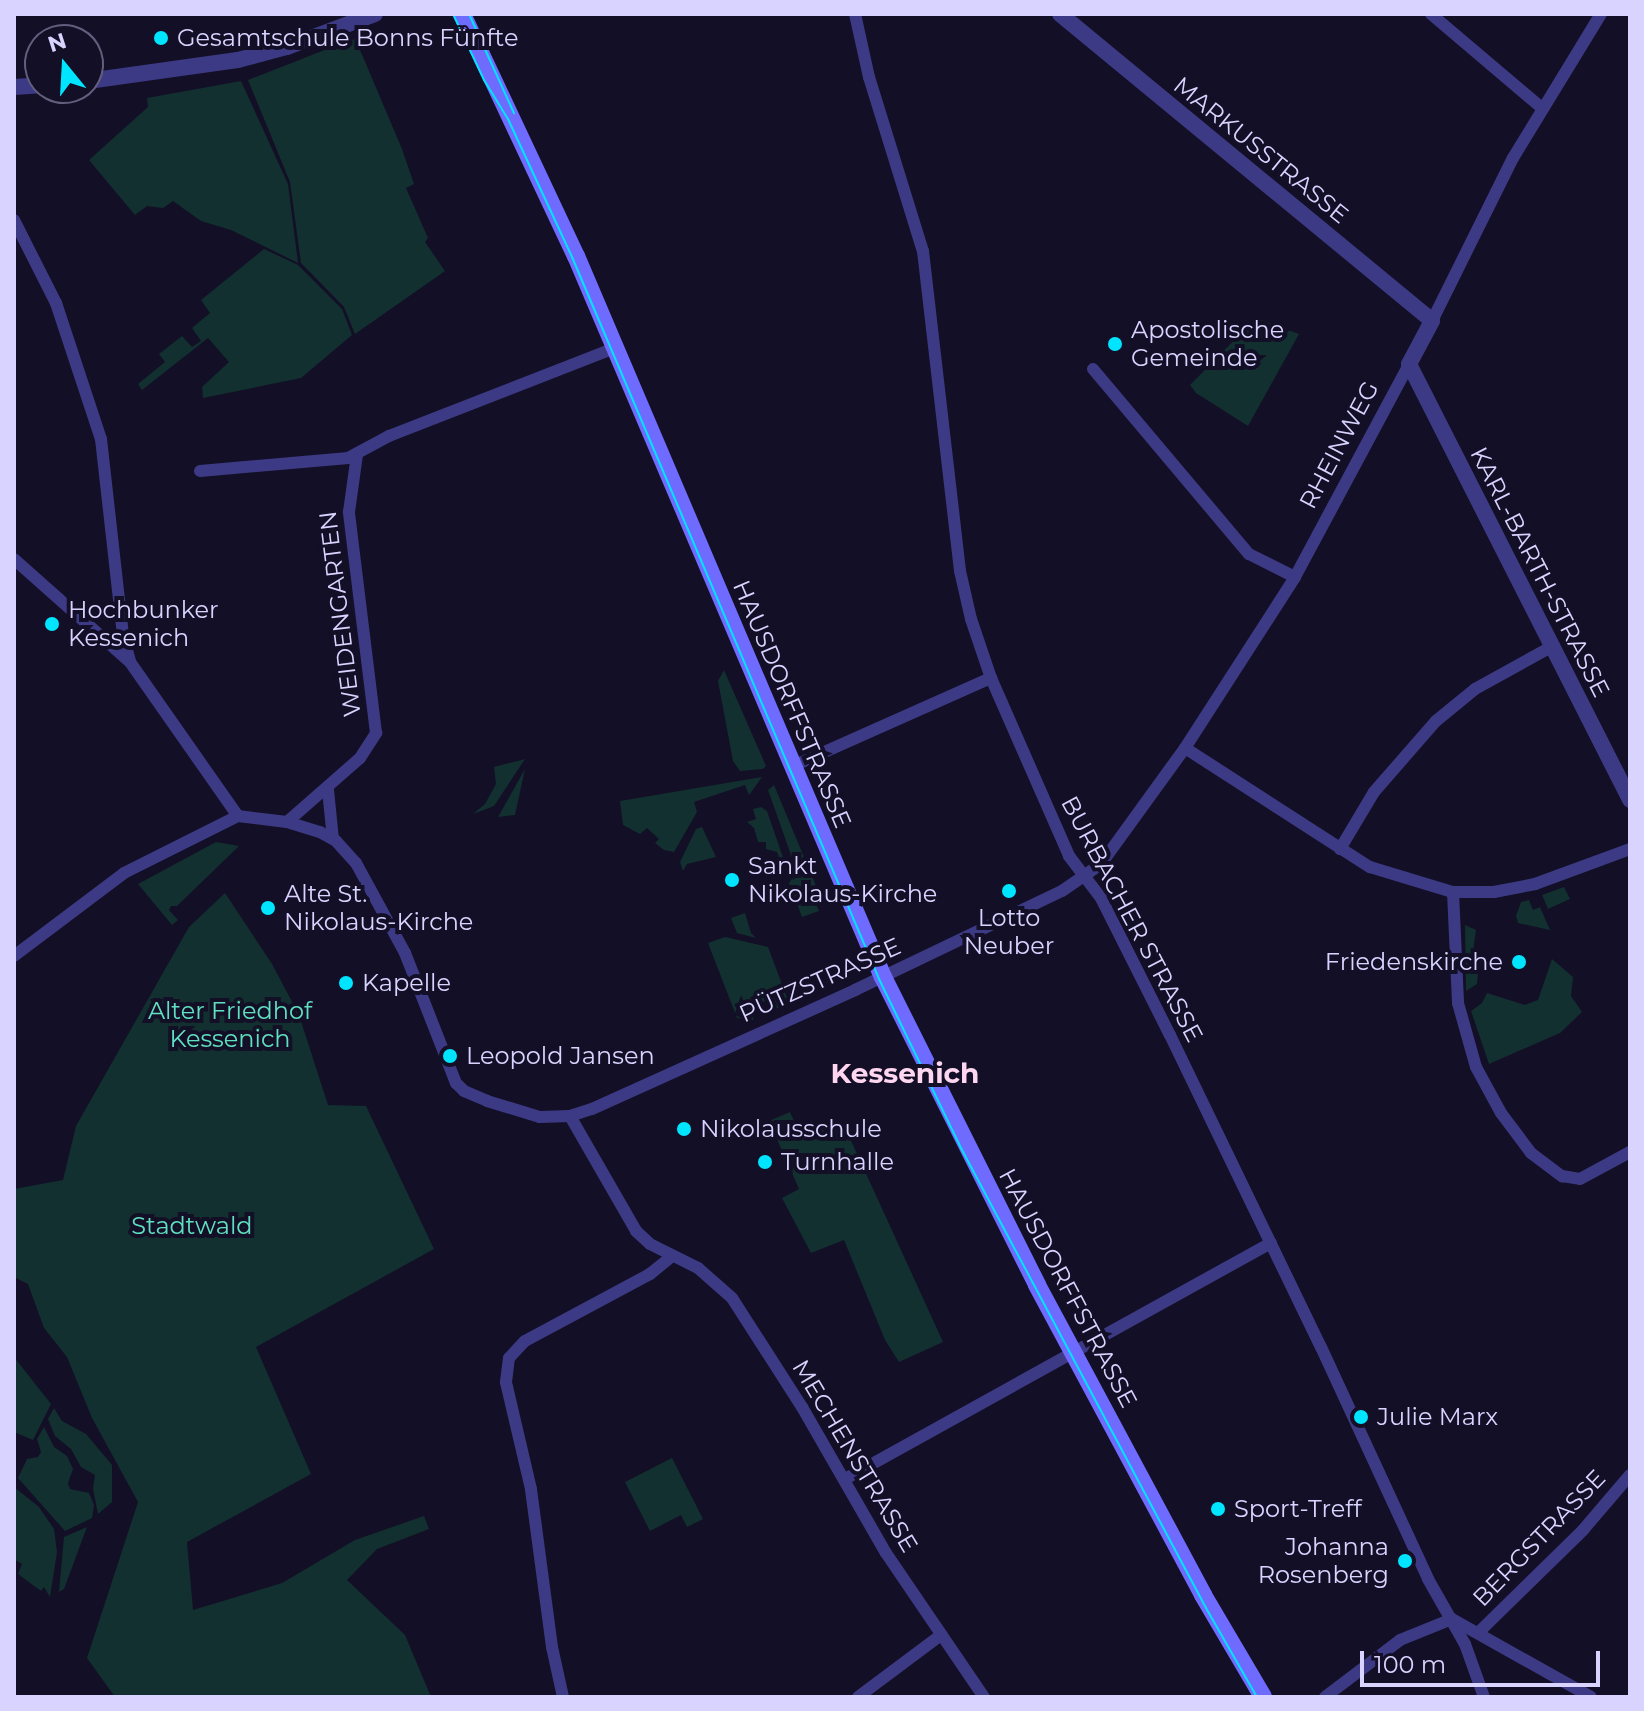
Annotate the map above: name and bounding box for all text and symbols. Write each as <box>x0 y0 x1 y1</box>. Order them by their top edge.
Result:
north arrow <box>24 24 104 104</box>
place label: Gesamtschule Bonns Fünfte <box>177 24 518 52</box>
text: N <box>44 27 70 58</box>
marker: Gesamtschule Bonns Fünfte <box>152 29 170 47</box>
street label: MARKUSSTRASSE <box>1168 71 1354 229</box>
place label: Apostolische Gemeinde <box>1131 316 1284 372</box>
marker: Apostolische Gemeinde <box>1106 335 1124 353</box>
street label: RHEINWEG <box>1293 376 1385 514</box>
street label: KARL-BARTH-STRASSE <box>1464 442 1616 702</box>
street label: WEIDENGARTEN <box>313 509 367 719</box>
street label: HAUSDORFFSTRASSE <box>727 576 857 832</box>
place label: Hochbunker Kessenich <box>68 596 219 652</box>
marker: Hochbunker Kessenich <box>43 615 61 633</box>
street label: BURBACHER STRASSE <box>1055 791 1209 1047</box>
place label: Sankt Nikolaus-Kirche <box>748 852 937 908</box>
marker: Sankt Nikolaus-Kirche <box>723 871 741 889</box>
place label: Alte St. Nikolaus-Kirche <box>284 880 473 936</box>
marker: Lotto Neuber <box>1000 882 1018 900</box>
marker: Alte St. Nikolaus-Kirche <box>259 899 277 917</box>
place label: Lotto Neuber <box>964 904 1054 960</box>
street label: PÜTZSTRASSE <box>735 932 905 1028</box>
place label: Friedenskirche <box>1325 948 1503 976</box>
marker: Friedenskirche <box>1510 953 1528 971</box>
place label: Kapelle <box>362 969 451 997</box>
marker: Kapelle <box>337 974 355 992</box>
park label: Alter Friedhof Kessenich <box>148 997 312 1053</box>
place label: Leopold Jansen <box>466 1042 655 1070</box>
marker: Leopold Jansen <box>441 1047 459 1065</box>
district label: Kessenich <box>831 1056 979 1090</box>
place label: Nikolausschule <box>700 1115 882 1143</box>
marker: Nikolausschule <box>675 1120 693 1138</box>
place label: Turnhalle <box>781 1148 894 1176</box>
marker: Turnhalle <box>756 1153 774 1171</box>
street label: HAUSDORFFSTRASSE <box>993 1164 1143 1412</box>
park label: Stadtwald <box>131 1212 253 1240</box>
street label: MECHENSTRASSE <box>786 1355 924 1557</box>
place label: Julie Marx <box>1377 1403 1498 1431</box>
marker: Julie Marx <box>1352 1408 1370 1426</box>
street label: BERGSTRASSE <box>1467 1464 1611 1612</box>
place label: Sport-Treff <box>1234 1495 1362 1523</box>
marker: Sport-Treff <box>1209 1500 1227 1518</box>
place label: Johanna Rosenberg <box>1258 1533 1389 1589</box>
marker: Johanna Rosenberg <box>1396 1552 1414 1570</box>
scale bar <box>1364 1635 1604 1685</box>
text: 100 m <box>1374 1650 1446 1679</box>

